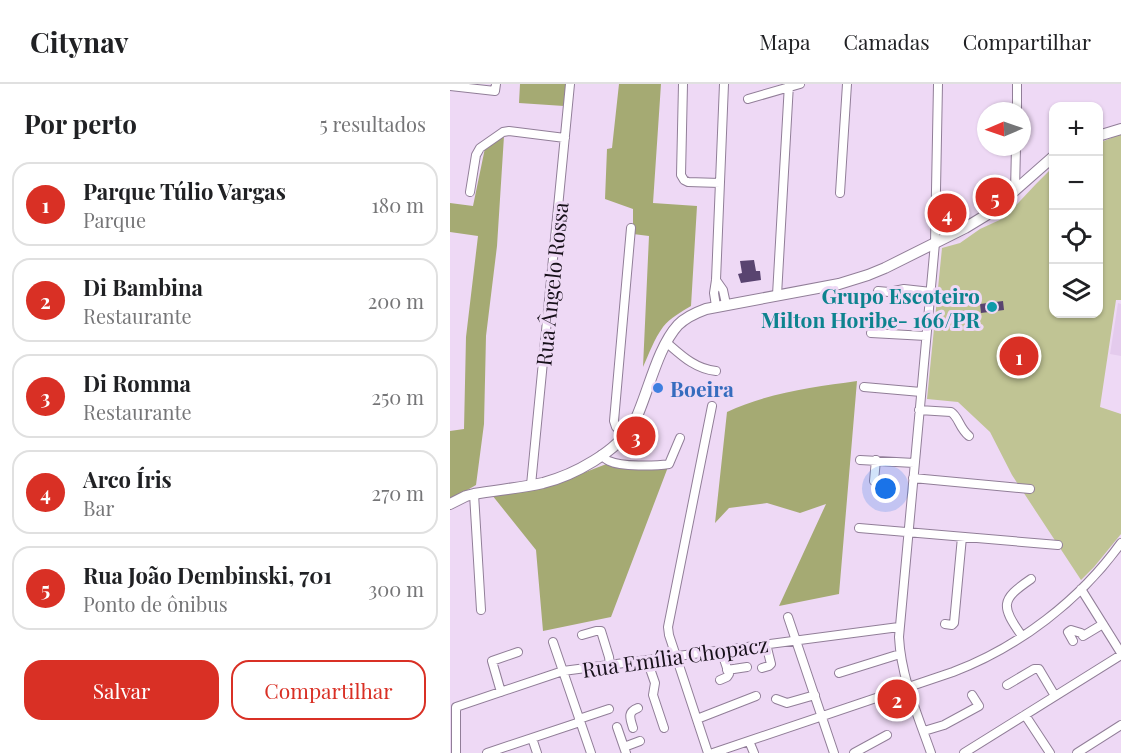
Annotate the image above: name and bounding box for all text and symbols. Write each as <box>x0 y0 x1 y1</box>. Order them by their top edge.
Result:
text: Citynav <box>30 23 129 60</box>
text: Mapa <box>759 27 811 55</box>
text: Camadas <box>844 27 930 55</box>
text: Compartilhar <box>963 27 1091 55</box>
north arrow <box>977 102 1031 156</box>
map controls <box>1049 102 1103 318</box>
button: + <box>1049 102 1103 156</box>
text: Por perto <box>24 106 137 141</box>
text: 5 resultados <box>320 110 426 137</box>
button: − <box>1049 156 1103 210</box>
pin: 5 <box>976 174 1014 220</box>
text: Parque Túlio Vargas <box>83 176 286 206</box>
pin: 4 <box>928 190 966 236</box>
text: 1 <box>42 191 49 218</box>
text: 180 m <box>371 191 424 218</box>
street label: Rua Ângelo Rossa <box>528 200 574 367</box>
text: Parque <box>83 206 146 233</box>
button: locate <box>1049 210 1103 264</box>
button: layers <box>1049 264 1103 318</box>
text: Di Bambina <box>83 272 203 302</box>
place label: Grupo Escoteiro Milton Horibe- 166/PR <box>761 281 980 333</box>
text: 2 <box>40 287 51 314</box>
text: 200 m <box>368 287 424 314</box>
marker: Grupo Escoteiro Milton Horibe- 166/PR <box>985 300 999 314</box>
text: Restaurante <box>83 302 192 329</box>
pin: 1 <box>1000 334 1038 378</box>
text: Di Romma <box>83 368 191 398</box>
place label: Boeira <box>670 374 734 402</box>
marker: Boeira <box>651 381 665 395</box>
text: 3 <box>41 383 50 410</box>
text: 250 m <box>371 383 424 410</box>
text: Restaurante <box>83 398 192 425</box>
pin: 3 <box>616 414 656 458</box>
text: Arco Íris <box>83 464 172 494</box>
your location <box>871 474 900 503</box>
text: 4 <box>40 479 51 506</box>
text: 270 m <box>372 479 424 506</box>
text: Bar <box>83 494 114 521</box>
text: Rua João Dembinski, 701 <box>83 560 332 590</box>
text: 5 <box>41 575 50 602</box>
text: 300 m <box>368 575 424 602</box>
text: Ponto de ônibus <box>83 590 228 617</box>
street label: Rua Emília Chopacz <box>580 629 770 683</box>
button: Salvar <box>24 660 219 720</box>
button: Compartilhar <box>231 660 426 720</box>
pin: 2 <box>878 676 916 722</box>

